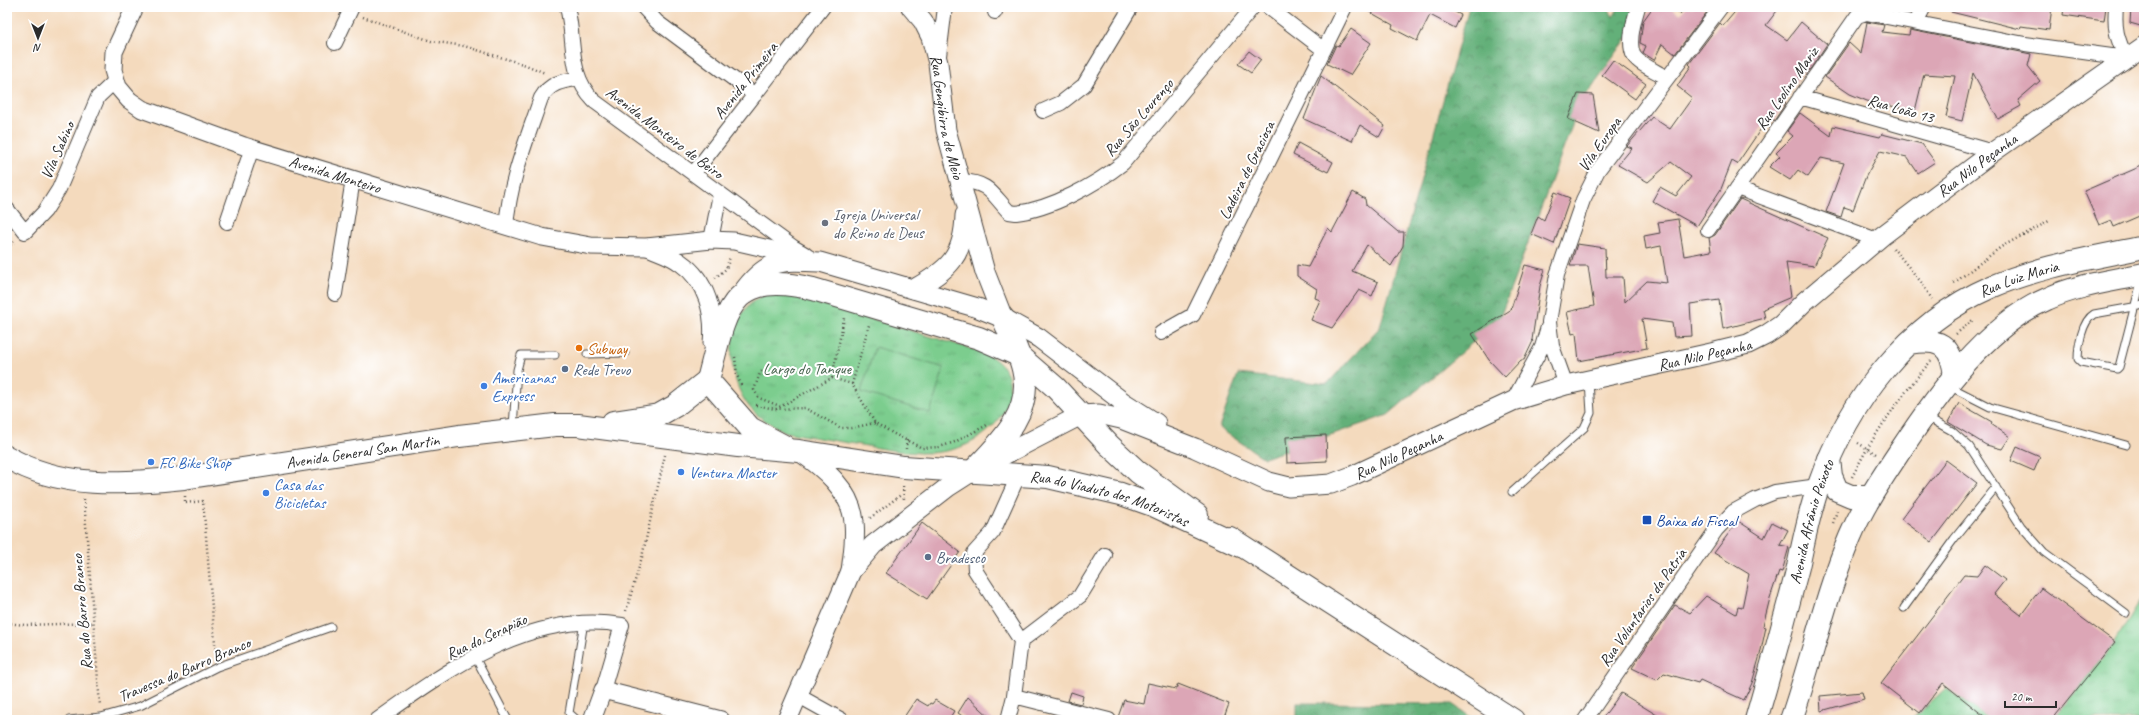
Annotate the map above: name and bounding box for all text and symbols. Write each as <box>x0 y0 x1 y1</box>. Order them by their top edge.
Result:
north arrow <box>18 18 58 58</box>
street label: Avenida Primeira <box>709 37 783 123</box>
text: N <box>32 41 41 55</box>
street label: Rua Leolino Mariz <box>1751 42 1824 134</box>
street label: Rua Gengibirra de Meio <box>925 53 968 183</box>
street label: Rua São Lourenço <box>1100 74 1179 161</box>
street label: Avenida Monteiro de Beiro <box>602 82 729 185</box>
street label: Rua Loão 13 <box>1865 90 1938 128</box>
street label: Vila Europa <box>1574 112 1627 176</box>
street label: Vila Sabino <box>36 116 80 182</box>
street label: Ladeira de Graciosa <box>1215 117 1280 223</box>
street label: Rua Nilo Peçanha <box>1933 128 2023 202</box>
street label: Avenida Monteiro <box>287 151 384 199</box>
place label: Igreja Universal do Reino de Deus <box>833 205 925 243</box>
marker: Igreja Universal do Reino de Deus <box>820 218 830 228</box>
street label: Rua Luiz Maria <box>1976 256 2062 302</box>
street label: Rua Nilo Peçanha <box>1656 334 1755 375</box>
place label: Subway <box>587 339 629 359</box>
marker: Subway <box>574 343 584 353</box>
park label: Largo do Tanque <box>763 359 853 379</box>
place label: Rede Trevo <box>573 360 632 380</box>
marker: Rede Trevo <box>560 364 570 374</box>
place label: Americanas Express <box>492 368 557 406</box>
marker: Americanas Express <box>479 381 489 391</box>
street label: Rua Nilo Peçanha <box>1351 426 1447 484</box>
street label: Avenida General San Martin <box>285 430 441 473</box>
place label: FC Bike Shop <box>159 453 232 473</box>
street label: Avenida Afrânio Peixoto <box>1785 455 1839 586</box>
marker: FC Bike Shop <box>146 457 156 467</box>
place label: Ventura Master <box>689 463 778 483</box>
marker: Ventura Master <box>676 467 686 477</box>
street label: Rua do Viaduto dos Motoristas <box>1029 467 1193 532</box>
place label: Casa das Bicicletas <box>274 475 327 513</box>
marker: Casa das Bicicletas <box>261 488 271 498</box>
place label: Baixa do Fiscal <box>1656 511 1740 531</box>
marker: Baixa do Fiscal <box>1641 514 1653 526</box>
street label: Rua Voluntarios da Patría <box>1595 544 1692 670</box>
place label: Bradesco <box>936 548 987 568</box>
street label: Rua do Barro Branco <box>67 552 97 670</box>
marker: Bradesco <box>923 552 933 562</box>
street label: Rua do Serapião <box>443 609 531 664</box>
street label: Travessa do Barro Branco <box>115 632 256 707</box>
scale bar <box>2005 683 2056 709</box>
text: 20 m <box>2011 689 2033 705</box>

